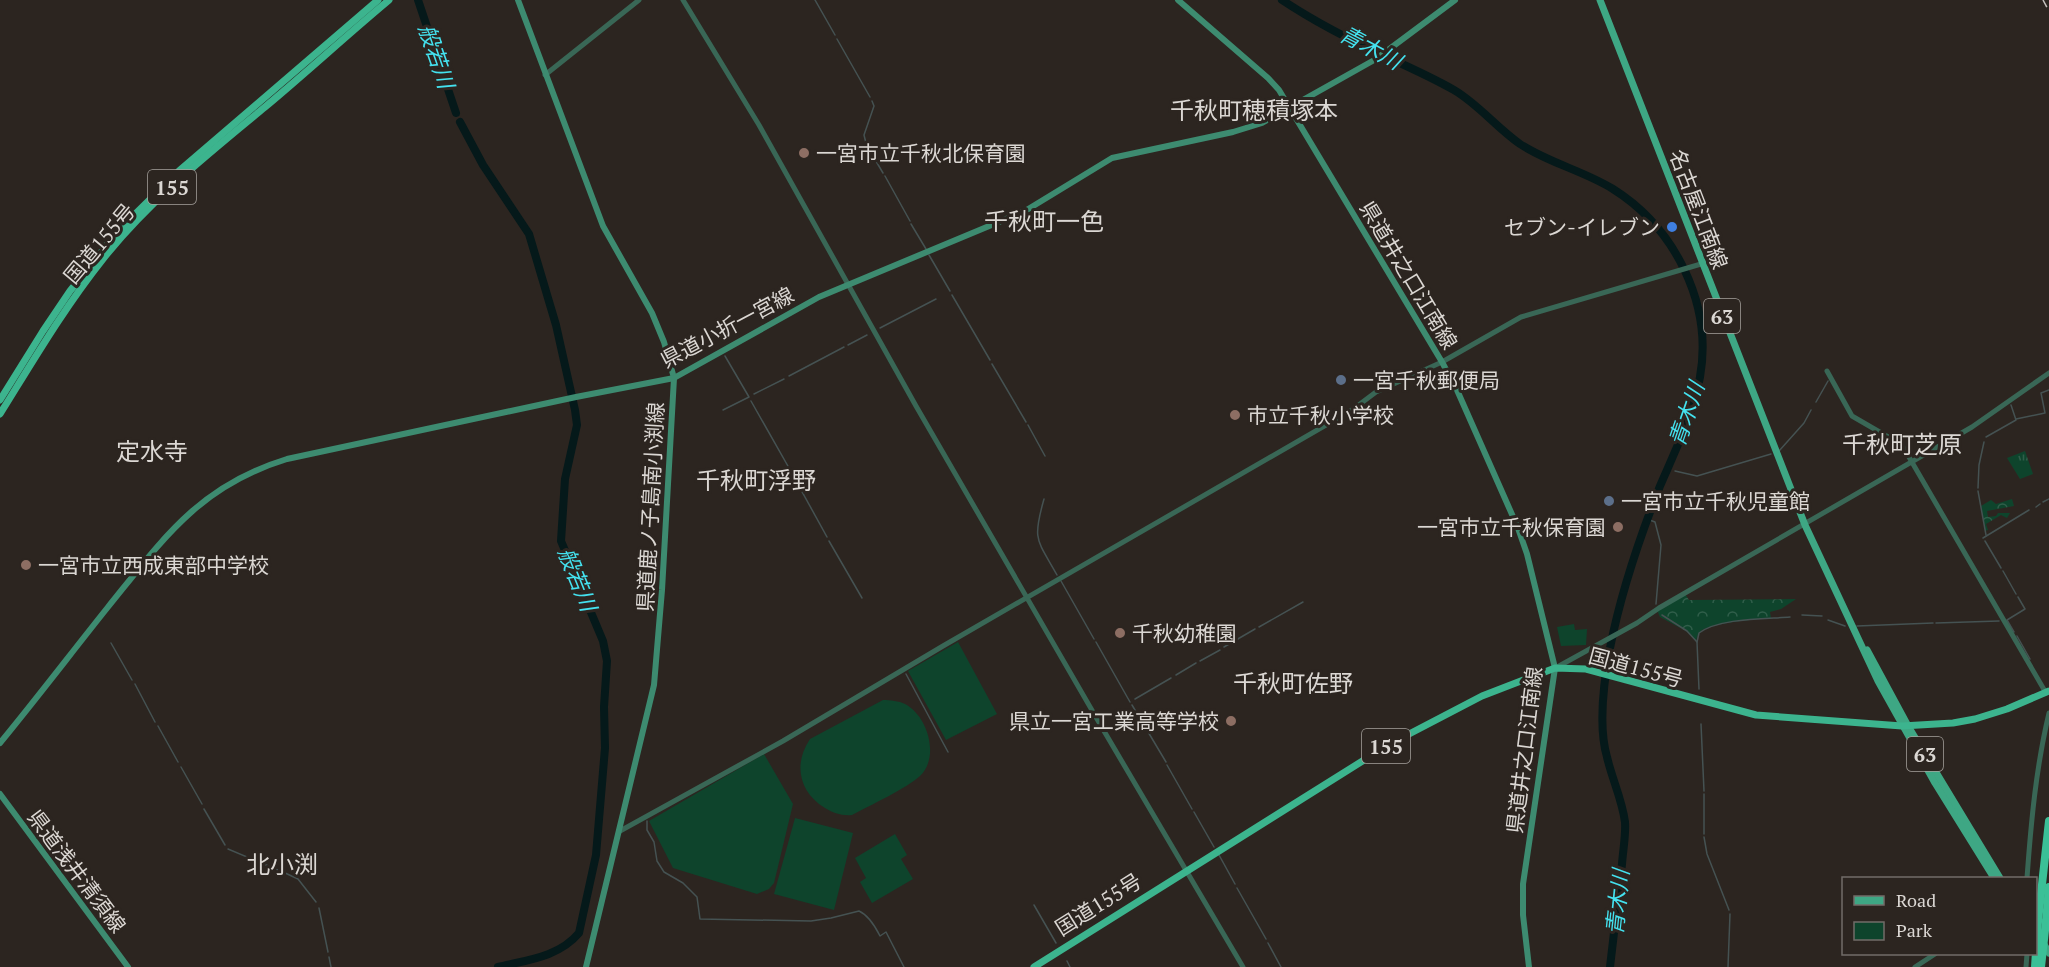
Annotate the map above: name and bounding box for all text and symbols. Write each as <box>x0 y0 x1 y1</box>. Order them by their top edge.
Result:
water label: 青木川 <box>1335 19 1409 76</box>
water label: 般若川 <box>413 20 462 94</box>
district label: 千秋町穂積塚本 <box>1170 94 1338 126</box>
place label: 一宮市立千秋北保育園 <box>816 139 1026 167</box>
street label: 名古屋江南線 <box>1663 145 1735 273</box>
marker: 一宮市立千秋北保育園 <box>797 146 811 160</box>
road number: 155 <box>148 170 196 204</box>
street label: 県道井之口江南線 <box>1354 196 1464 354</box>
street label: 国道155号 <box>57 197 141 289</box>
district label: 千秋町一色 <box>984 205 1104 237</box>
place label: セブン-イレブン <box>1504 213 1660 241</box>
marker: セブン-イレブン <box>1665 220 1679 234</box>
street label: 県道小折一宮線 <box>656 280 798 374</box>
road number: 63 <box>1704 299 1740 333</box>
place label: 一宮千秋郵便局 <box>1353 366 1500 394</box>
marker: 一宮千秋郵便局 <box>1334 373 1348 387</box>
water label: 青木川 <box>1662 376 1711 450</box>
street label: 県道鹿ノ子島南小渕線 <box>631 401 669 613</box>
place label: 市立千秋小学校 <box>1247 401 1394 429</box>
marker: 市立千秋小学校 <box>1228 408 1242 422</box>
district label: 千秋町芝原 <box>1842 428 1962 460</box>
district label: 定水寺 <box>116 435 188 467</box>
district label: 千秋町浮野 <box>696 464 816 496</box>
place label: 一宮市立千秋児童館 <box>1621 487 1810 515</box>
marker: 一宮市立千秋児童館 <box>1602 494 1616 508</box>
place label: 一宮市立千秋保育園 <box>1417 513 1606 541</box>
marker: 一宮市立千秋保育園 <box>1611 520 1625 534</box>
water label: 般若川 <box>552 543 605 617</box>
place label: 一宮市立西成東部中学校 <box>38 551 269 579</box>
marker: 一宮市立西成東部中学校 <box>19 558 33 572</box>
place label: 千秋幼稚園 <box>1132 619 1237 647</box>
marker: 千秋幼稚園 <box>1113 626 1127 640</box>
street label: 国道155号 <box>1586 641 1686 693</box>
street label: 県道井之口江南線 <box>1500 665 1548 835</box>
district label: 千秋町佐野 <box>1233 667 1353 699</box>
place label: 県立一宮工業高等学校 <box>1009 707 1219 735</box>
marker: 県立一宮工業高等学校 <box>1224 714 1238 728</box>
road number: 155 <box>1362 729 1410 763</box>
road number: 63 <box>1907 737 1943 771</box>
street label: 県道浅井清須線 <box>22 804 132 938</box>
district label: 北小渕 <box>246 848 318 880</box>
water label: 青木川 <box>1599 866 1635 936</box>
street label: 国道155号 <box>1050 867 1146 941</box>
legend <box>1842 877 2037 955</box>
text: Road <box>1896 888 1936 912</box>
text: Park <box>1896 918 1933 942</box>

